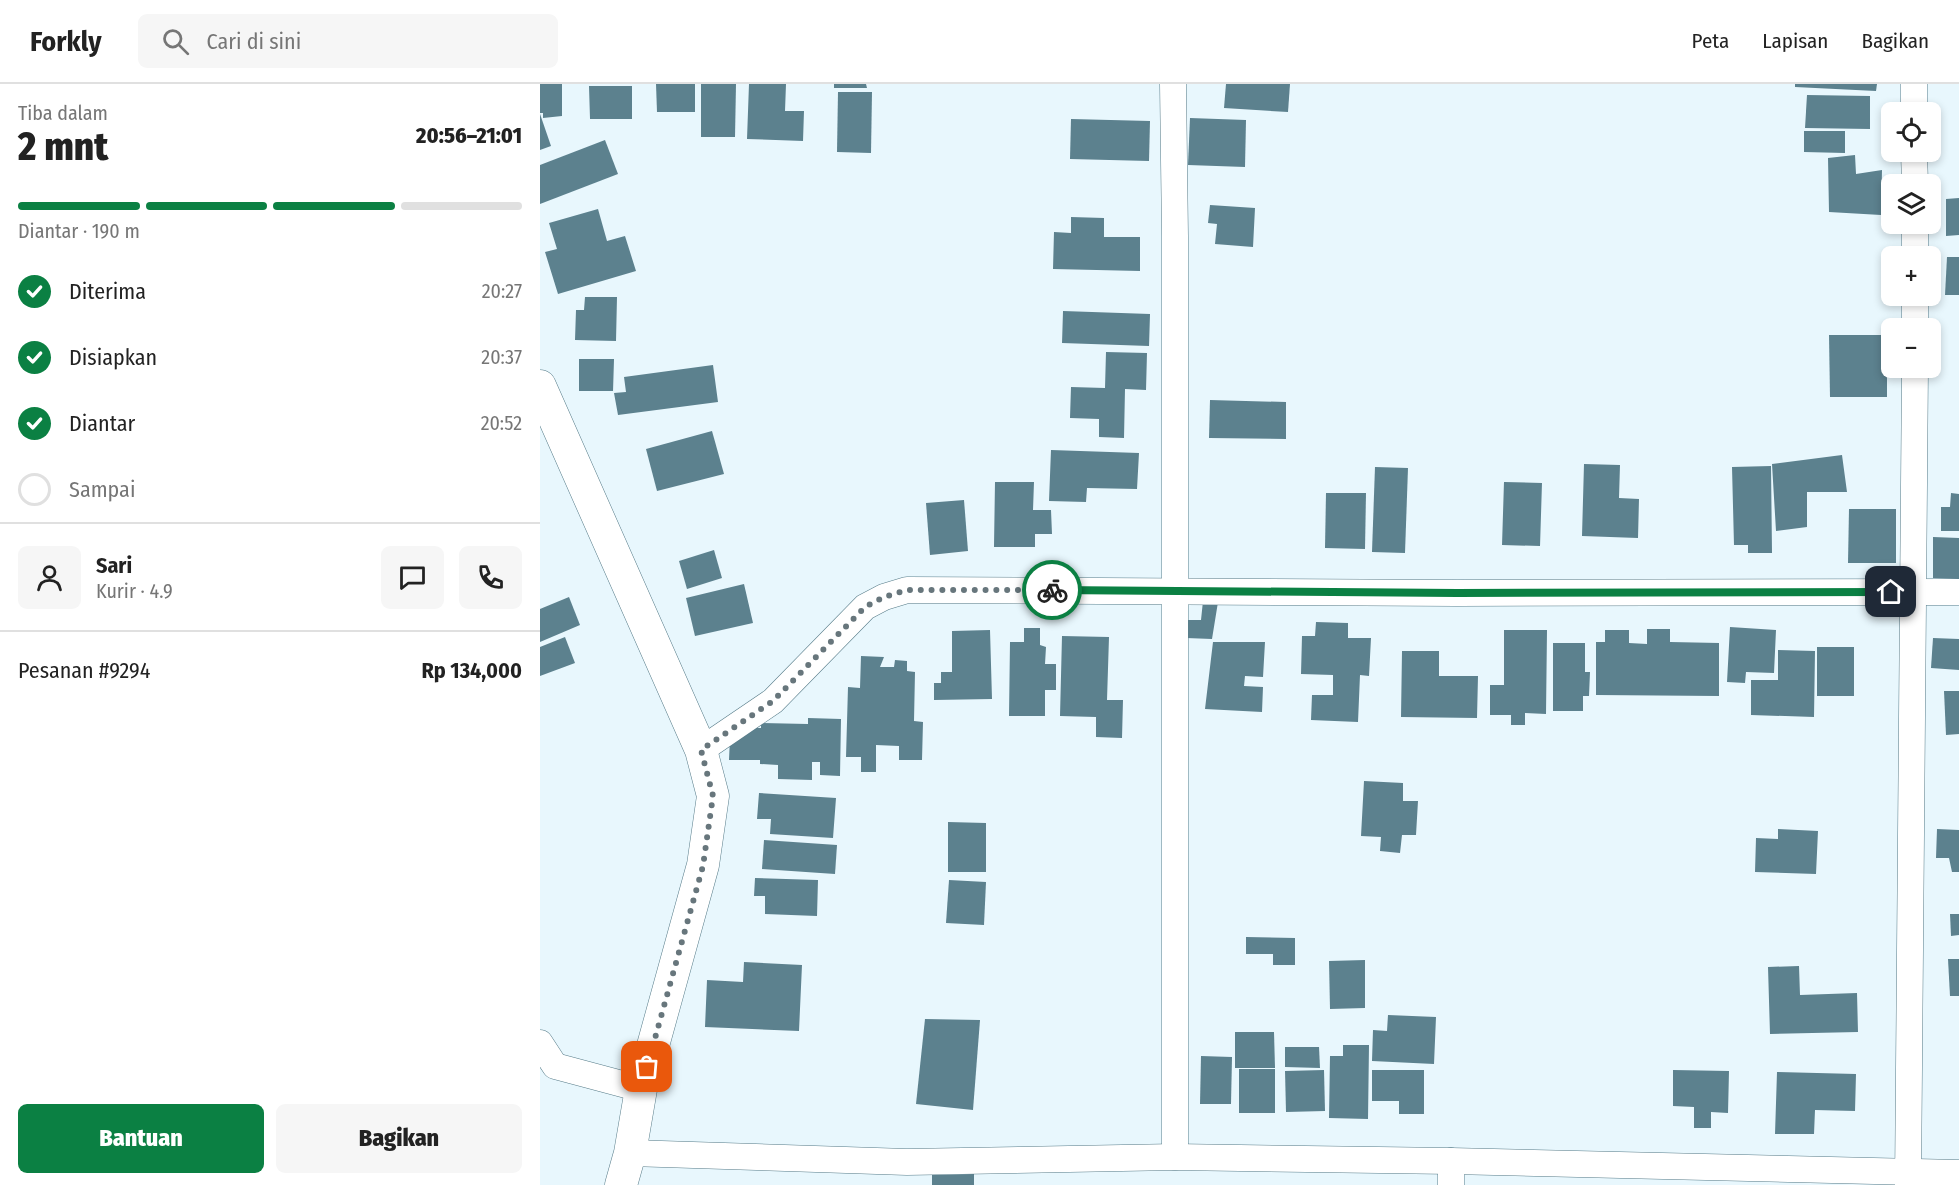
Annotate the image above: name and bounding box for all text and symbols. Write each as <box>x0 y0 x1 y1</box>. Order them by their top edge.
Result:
search box <box>138 14 558 68</box>
text: Forkly <box>30 25 102 58</box>
icon: search <box>159 25 192 58</box>
text: Cari di sini <box>207 28 301 55</box>
text: Peta <box>1692 28 1729 54</box>
text: Lapisan <box>1762 28 1828 54</box>
text: Bagikan <box>1861 28 1929 54</box>
text: Tiba dalam <box>18 101 108 125</box>
map controls <box>1881 102 1941 378</box>
button: locate <box>1881 102 1941 162</box>
text: 20:56–21:01 <box>416 122 522 149</box>
text: 2 mnt <box>18 124 108 170</box>
button: layers <box>1881 174 1941 234</box>
text: Diantar · 190 m <box>18 219 140 243</box>
button: + <box>1881 246 1941 306</box>
icon: check <box>18 275 51 308</box>
text: Diterima <box>69 278 146 305</box>
text: 20:27 <box>482 279 522 303</box>
button: − <box>1881 318 1941 378</box>
icon: check <box>18 341 51 374</box>
text: Disiapkan <box>69 344 157 371</box>
text: 20:37 <box>481 345 522 369</box>
icon: check <box>18 407 51 440</box>
text: Diantar <box>69 410 135 437</box>
text: 20:52 <box>481 411 522 435</box>
text: Sampai <box>69 476 135 503</box>
button: person <box>18 546 81 609</box>
button: chat <box>381 546 444 609</box>
button: phone <box>459 546 522 609</box>
text: Sari <box>96 552 132 579</box>
courier <box>1022 560 1082 620</box>
pin <box>1865 566 1916 617</box>
icon: bike <box>1036 574 1069 607</box>
icon: home <box>1874 575 1907 608</box>
text: Kurir · 4.9 <box>96 579 173 603</box>
text: Pesanan #9294 <box>18 657 150 684</box>
text: Rp 134,000 <box>421 657 522 684</box>
pin <box>621 1041 672 1092</box>
icon: bag <box>630 1050 663 1083</box>
button: Bantuan <box>18 1104 264 1173</box>
button: Bagikan <box>276 1104 522 1173</box>

